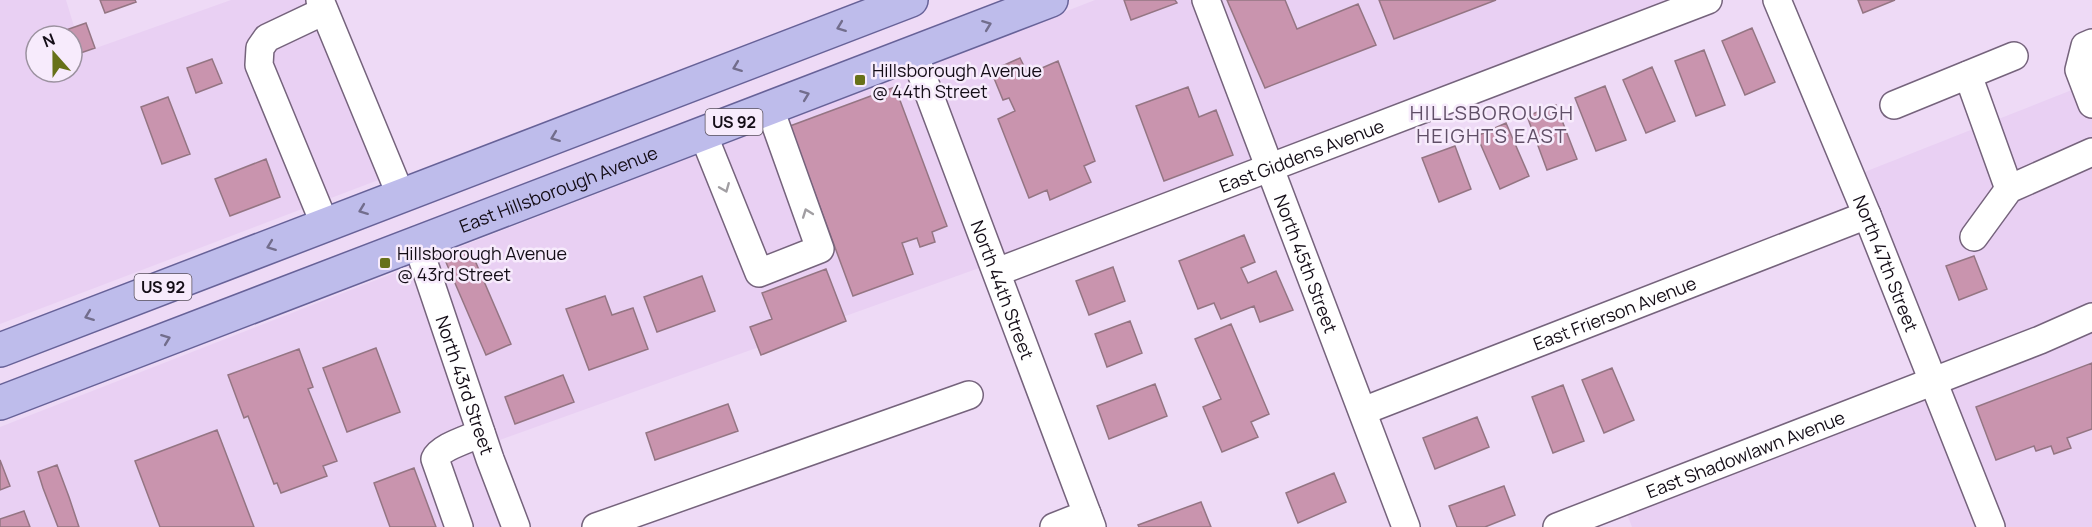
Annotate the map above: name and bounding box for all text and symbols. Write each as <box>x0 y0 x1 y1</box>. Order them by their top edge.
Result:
one-way arrow <box>836 20 847 32</box>
one-way arrow <box>981 20 992 32</box>
north arrow <box>24 24 84 84</box>
text: N <box>39 28 58 52</box>
place label: Hillsborough Avenue @ 44th Street <box>872 58 1042 103</box>
one-way arrow <box>732 60 743 72</box>
marker: Hillsborough Avenue @ 44th Street <box>853 73 867 87</box>
one-way arrow <box>799 90 810 102</box>
district label: HILLSBOROUGH HEIGHTS EAST <box>1410 99 1574 149</box>
road number: US 92 <box>706 109 762 135</box>
street label: East Giddens Avenue <box>1216 113 1387 198</box>
one-way arrow <box>550 130 561 143</box>
street label: East Hillsborough Avenue <box>456 140 661 238</box>
one-way arrow <box>718 182 730 193</box>
street label: North 45th Street <box>1269 191 1343 336</box>
street label: North 47th Street <box>1848 191 1924 335</box>
one-way arrow <box>358 203 369 216</box>
one-way arrow <box>802 208 815 218</box>
street label: North 44th Street <box>966 217 1040 363</box>
one-way arrow <box>266 239 277 251</box>
place label: Hillsborough Avenue @ 43rd Street <box>397 241 567 286</box>
marker: Hillsborough Avenue @ 43rd Street <box>378 256 392 270</box>
street label: East Frierson Avenue <box>1530 271 1700 356</box>
road number: US 92 <box>134 274 192 300</box>
one-way arrow <box>84 308 94 321</box>
street label: North 43rd Street <box>430 313 500 458</box>
one-way arrow <box>161 334 171 347</box>
street label: East Shadowlawn Avenue <box>1643 405 1848 503</box>

